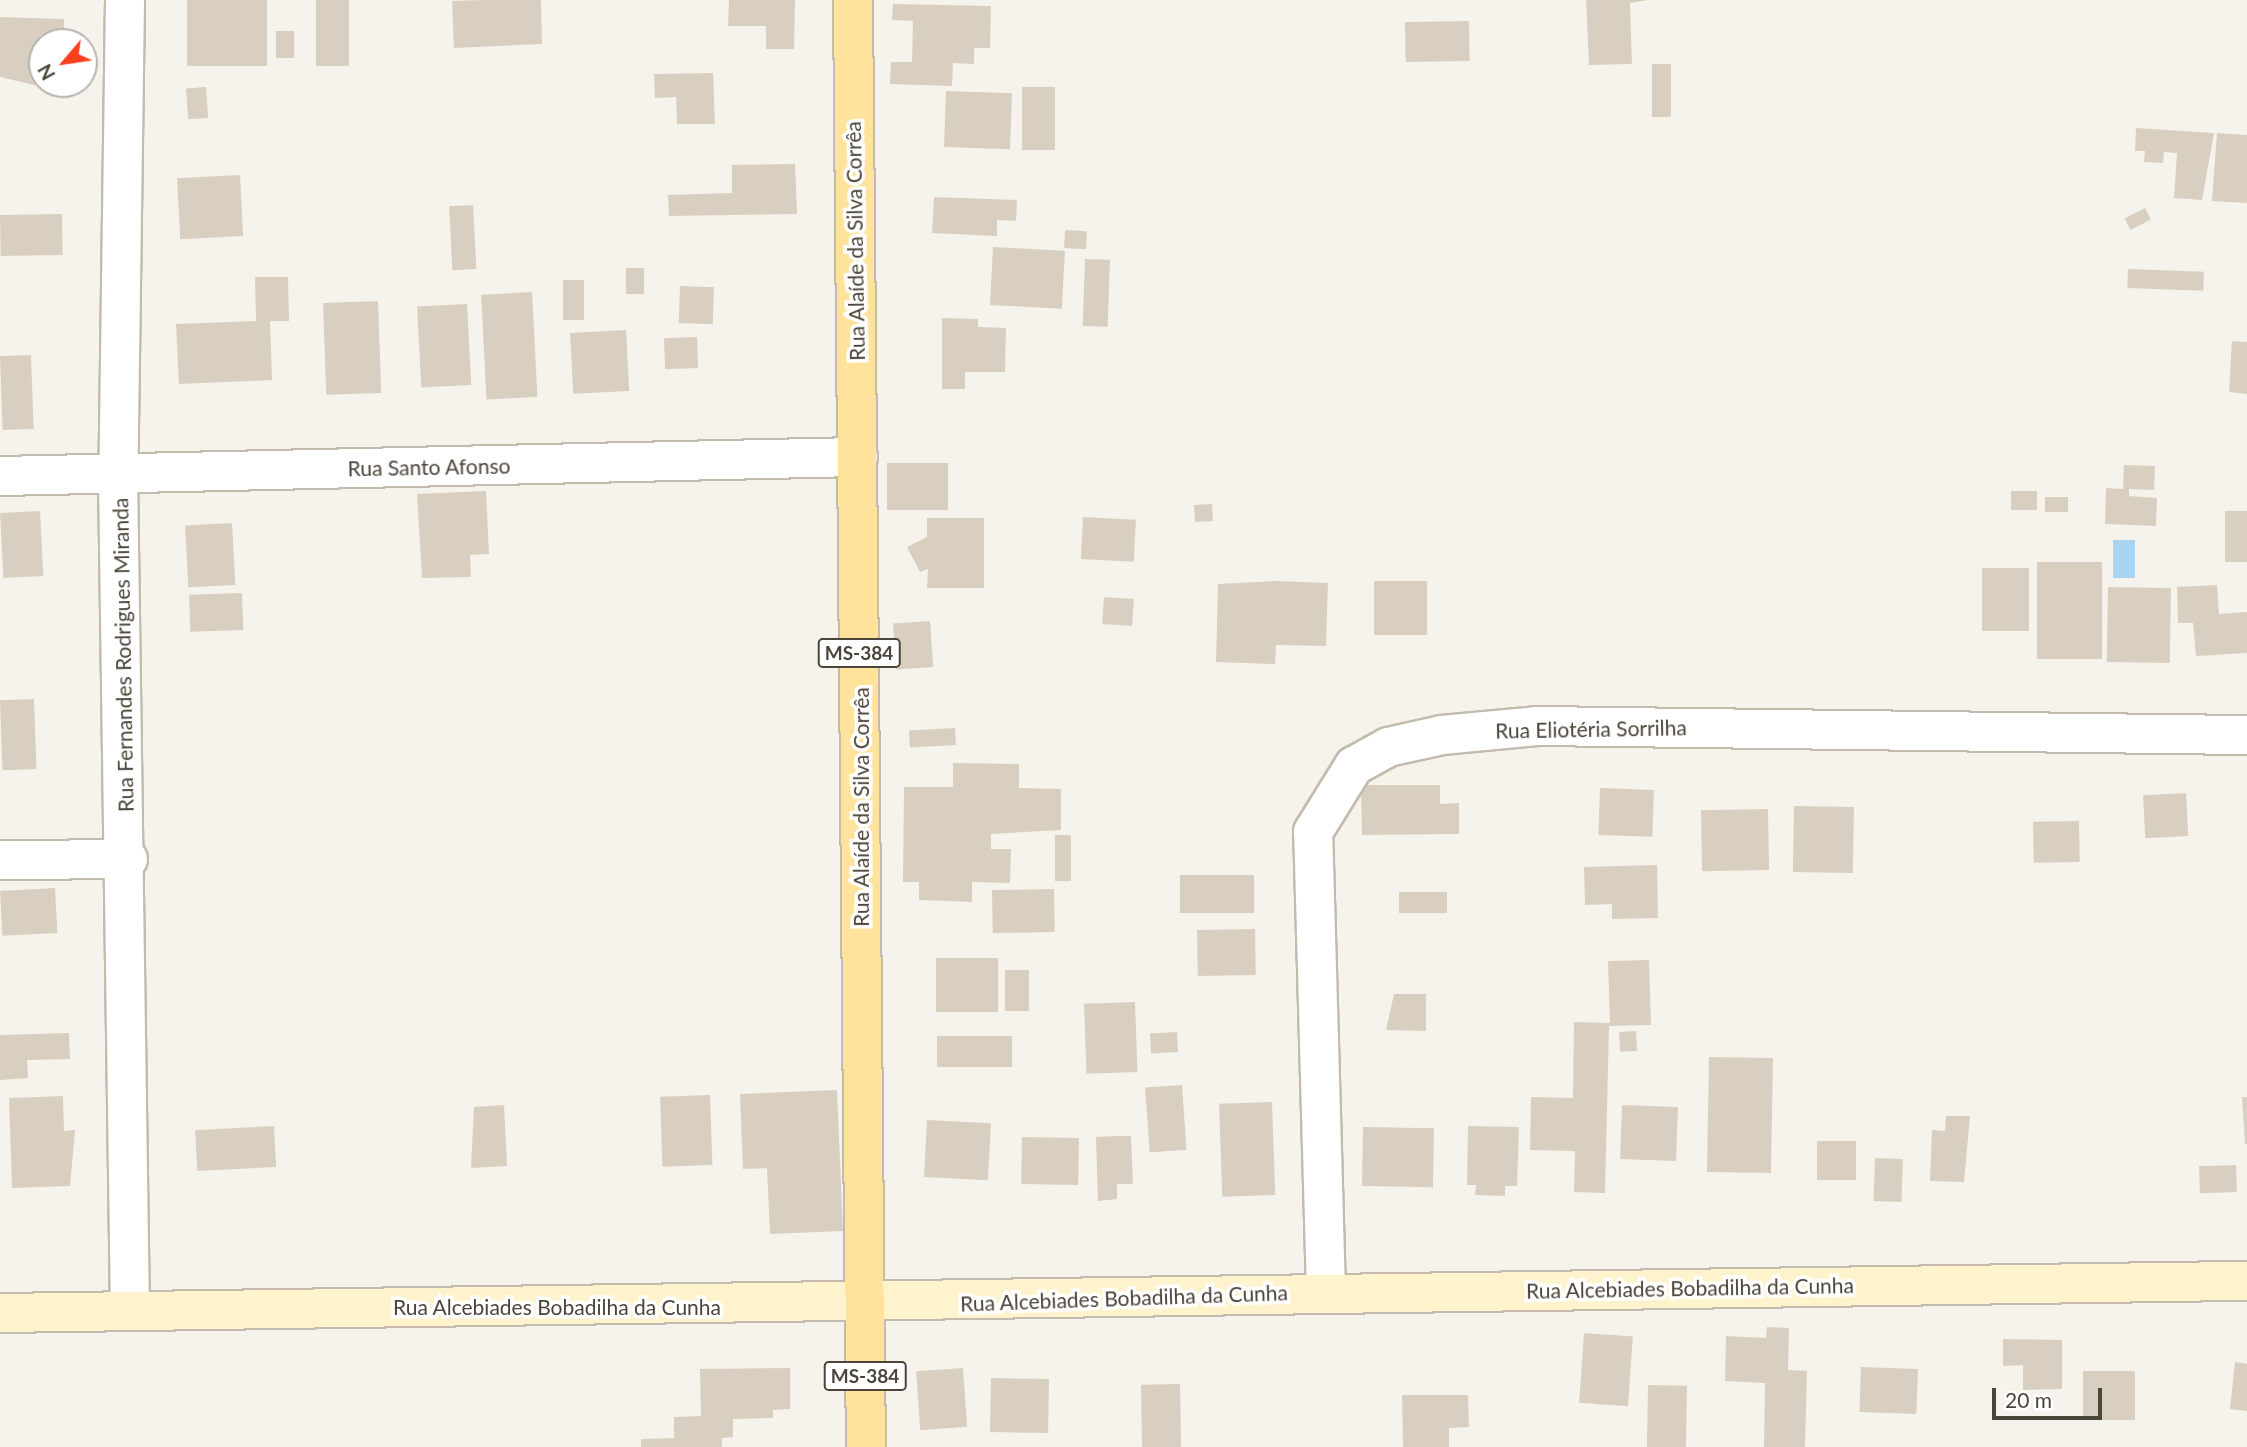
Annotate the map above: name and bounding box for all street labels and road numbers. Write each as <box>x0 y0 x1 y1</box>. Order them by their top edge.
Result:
street label: Rua Alaíde da Silva Corrêa <box>840 121 870 361</box>
street label: Rua Santo Afonso <box>347 453 511 481</box>
street label: Rua Fernandes Rodrigues Miranda <box>108 498 138 812</box>
road number: MS-384 <box>817 638 901 668</box>
street label: Rua Alaíde da Silva Corrêa <box>848 687 874 927</box>
street label: Rua Eliotéria Sorrilha <box>1495 715 1687 743</box>
street label: Rua Alcebiades Bobadilha da Cunha <box>1525 1273 1855 1303</box>
street label: Rua Alcebiades Bobadilha da Cunha <box>959 1280 1289 1316</box>
street label: Rua Alcebiades Bobadilha da Cunha <box>393 1294 721 1320</box>
road number: MS-384 <box>823 1360 907 1392</box>

